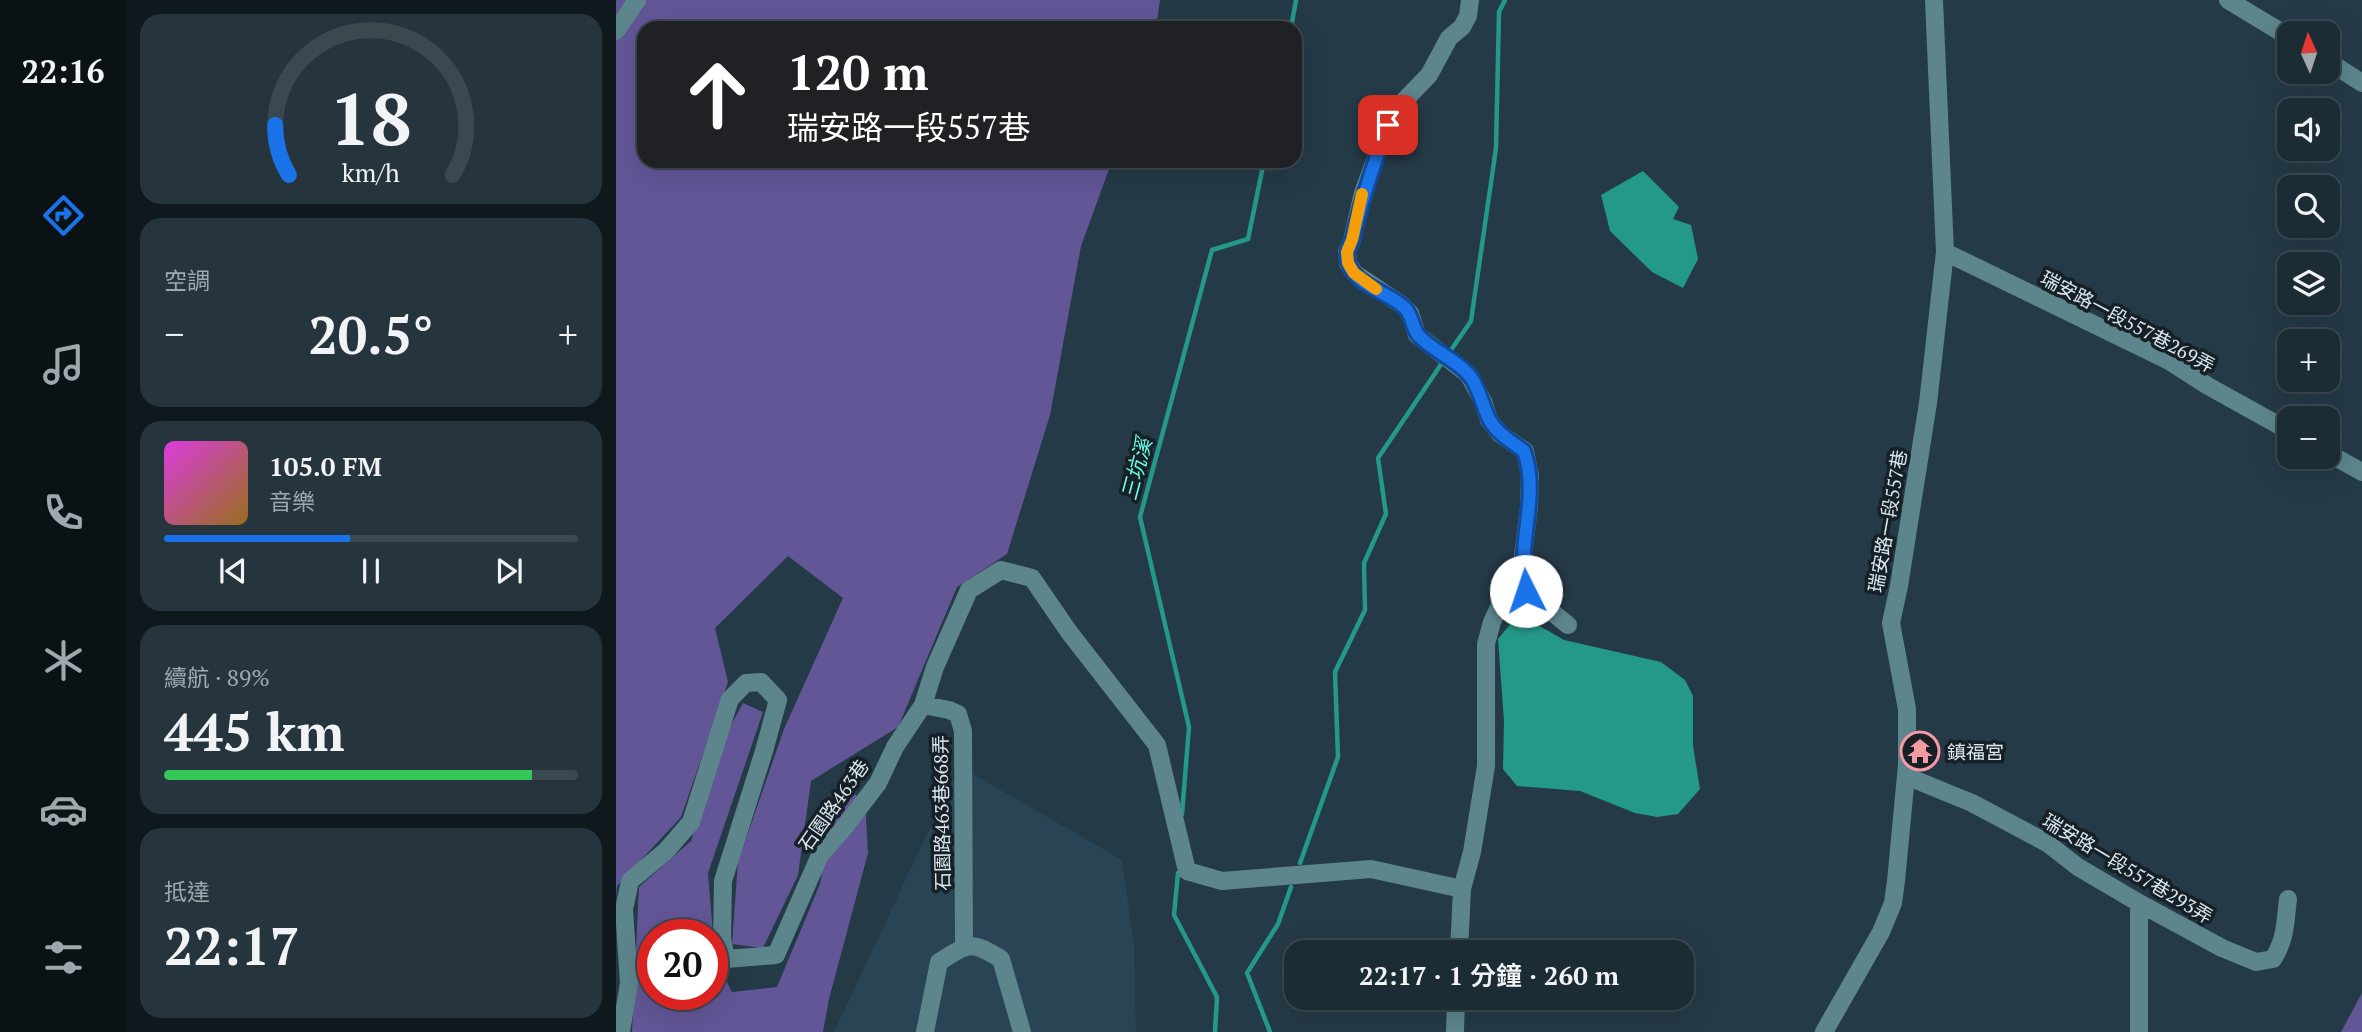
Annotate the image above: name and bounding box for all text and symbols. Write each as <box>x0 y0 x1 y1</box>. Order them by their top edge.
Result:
north arrow <box>2277 21 2340 84</box>
map controls <box>2277 21 2340 469</box>
text: 120 m <box>787 39 929 104</box>
icon: ahead <box>672 49 763 140</box>
text: 22:16 <box>21 50 105 92</box>
text: 18 <box>330 69 412 166</box>
pin <box>1358 95 1418 155</box>
button: sound <box>2277 98 2340 161</box>
text: 瑞安路一段557巷 <box>787 106 1030 148</box>
icon: arrive <box>1369 106 1407 144</box>
text: km/h <box>342 156 400 189</box>
button: search <box>2277 175 2340 238</box>
icon: directions <box>39 191 88 240</box>
button: layers <box>2277 252 2340 315</box>
street label: 瑞安路一段557巷269弄 <box>2037 264 2219 378</box>
text: 空調 <box>164 265 210 296</box>
text: 20.5° <box>308 300 434 369</box>
text: − <box>164 309 184 359</box>
text: + <box>558 309 578 359</box>
button: + <box>2277 329 2340 392</box>
icon: music <box>39 340 88 389</box>
button: − <box>2277 406 2340 469</box>
water label: 三坑溪 <box>1114 432 1158 503</box>
street label: 瑞安路一段557巷 <box>1862 448 1912 594</box>
text: 105.0 FM <box>269 449 382 483</box>
text: 音樂 <box>269 486 315 517</box>
icon: phone <box>39 488 88 537</box>
icon: previous <box>214 552 252 590</box>
icon: pause <box>352 552 390 590</box>
icon: next <box>490 552 528 590</box>
position arrow <box>1489 554 1563 628</box>
icon: climate <box>39 636 88 685</box>
text: 續航 · 89% <box>164 662 270 693</box>
text: 445 km <box>164 697 345 766</box>
temple icon: 鎮福宮 <box>1899 730 1941 772</box>
street label: 石園路463巷668弄 <box>927 735 955 891</box>
place label: 鎮福宮 <box>1947 739 2004 764</box>
street label: 石園路463巷 <box>792 754 874 856</box>
icon: car <box>39 785 88 834</box>
street label: 瑞安路一段557巷293弄 <box>2039 807 2217 929</box>
text: 抵達 <box>164 876 210 907</box>
text: 22:17 <box>164 911 299 980</box>
speed limit sign: 20 <box>637 919 728 1010</box>
icon: filters <box>39 933 88 982</box>
text: 22:17 · 1 分鐘 · 260 m <box>1359 958 1619 992</box>

